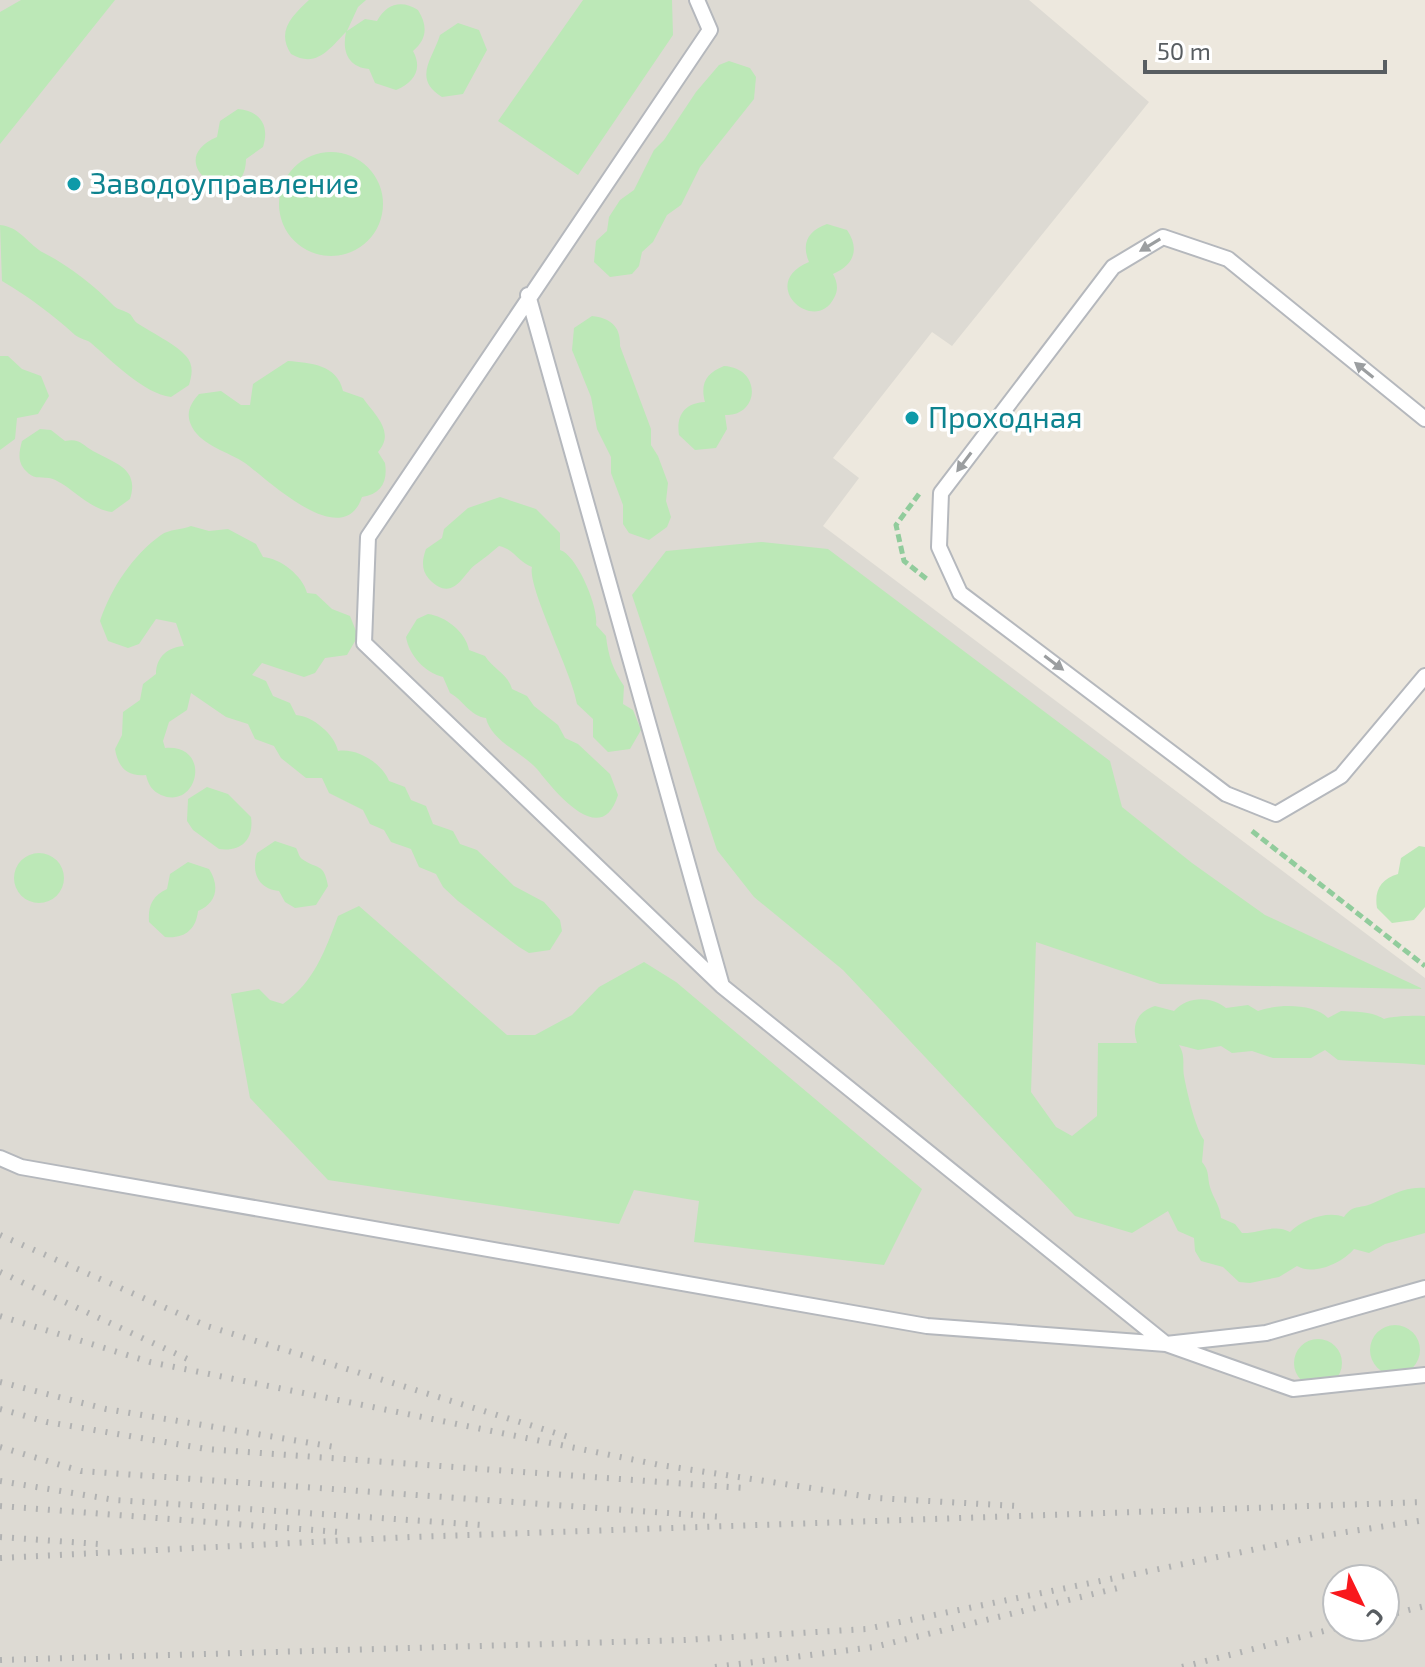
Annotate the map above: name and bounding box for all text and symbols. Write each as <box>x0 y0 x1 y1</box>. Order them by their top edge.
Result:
scale bar <box>1145 24 1385 74</box>
text: 50 m <box>1157 36 1211 65</box>
place label: Заводоуправление <box>90 164 359 201</box>
marker: Заводоуправление <box>65 175 83 193</box>
one-way arrow <box>1139 238 1161 252</box>
one-way arrow <box>1354 361 1375 378</box>
place label: Проходная <box>928 398 1083 434</box>
marker: Проходная <box>903 409 921 427</box>
one-way arrow <box>957 452 973 473</box>
one-way arrow <box>1043 655 1064 671</box>
north arrow <box>1321 1563 1401 1643</box>
text: С <box>1362 1604 1390 1631</box>

